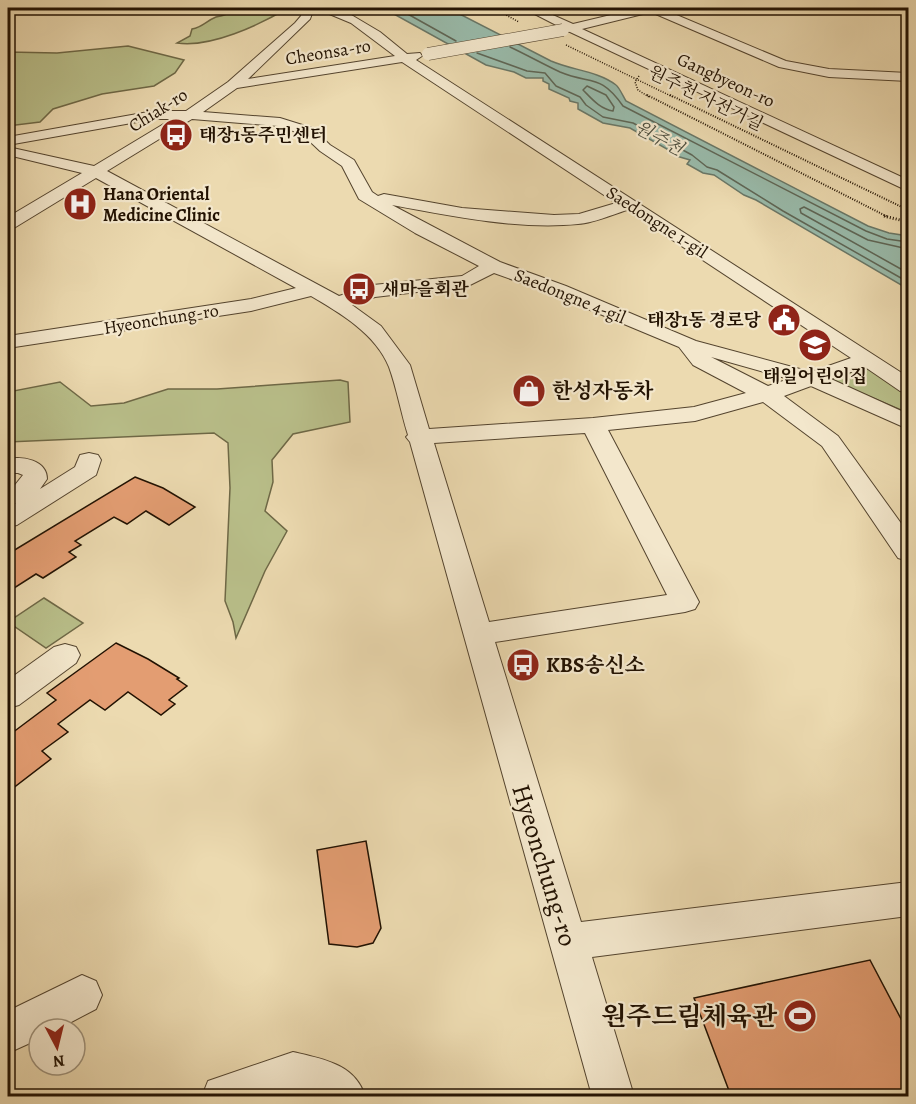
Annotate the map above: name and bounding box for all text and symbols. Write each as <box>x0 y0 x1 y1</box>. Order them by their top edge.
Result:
street label: Cheonsa-ro <box>284 33 372 71</box>
street label: Gangbyeon-ro <box>673 47 779 113</box>
street label: 원주천 자전거길 <box>644 60 768 136</box>
street label: Chiak-ro <box>124 83 192 137</box>
water label: 원주천 <box>630 115 689 162</box>
bus stop icon: 태장1동주민센터 <box>158 117 194 153</box>
place label: 태장1동주민센터 <box>199 123 327 147</box>
street label: Saedongne 1-gil <box>602 180 713 264</box>
place label: Hana Oriental Medicine Clinic <box>103 182 220 227</box>
hospital icon: Hana Oriental Medicine Clinic <box>62 186 98 222</box>
street label: Saedongne 4-gil <box>511 263 630 329</box>
bus stop icon: 새마을회관 <box>341 271 377 307</box>
place label: 새마을회관 <box>382 277 470 301</box>
street label: Hyeonchung-ro <box>102 298 220 340</box>
public building icon: 태장1동 경로당 <box>766 302 802 338</box>
place label: 태장1동 경로당 <box>647 308 762 332</box>
school or university icon: 태일어린이집 <box>797 327 833 363</box>
place label: 태일어린이집 <box>763 364 867 388</box>
shop icon: 한성자동차 <box>511 373 547 409</box>
place label: 한성자동차 <box>552 377 654 405</box>
bus stop icon: KBS송신소 <box>505 647 541 683</box>
place label: KBS송신소 <box>546 651 645 679</box>
street label: Hyeonchung-ro <box>503 780 586 950</box>
sports icon: 원주드림체육관 <box>782 998 818 1034</box>
place label: 원주드림체육관 <box>601 999 778 1034</box>
north arrow <box>27 1017 87 1077</box>
text: N <box>51 1049 66 1073</box>

